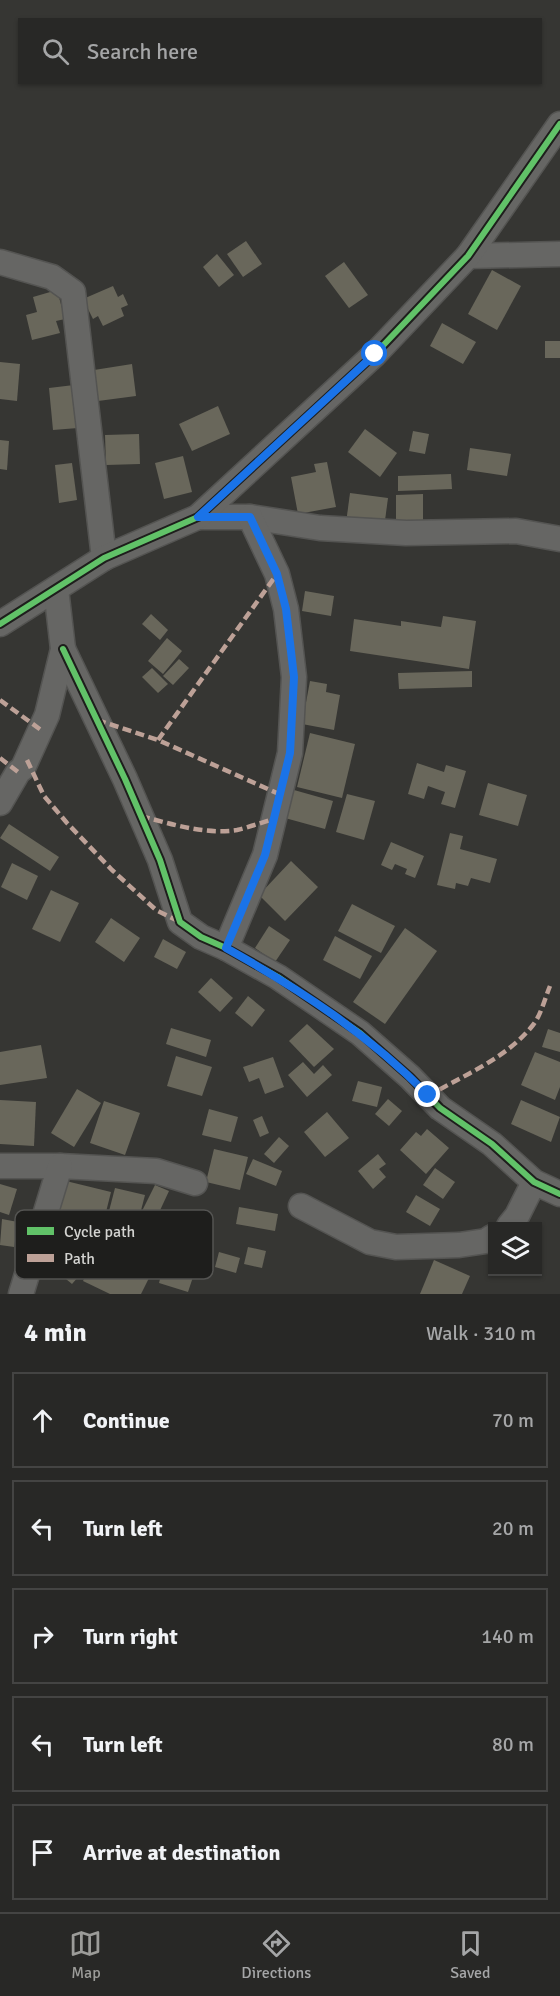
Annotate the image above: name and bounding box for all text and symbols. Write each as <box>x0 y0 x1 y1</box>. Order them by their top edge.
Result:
search box <box>18 18 542 84</box>
icon: search <box>39 35 72 68</box>
text: Search here <box>87 38 198 65</box>
route start <box>361 340 387 366</box>
route end <box>414 1081 440 1107</box>
legend <box>15 1210 213 1279</box>
text: Cycle path <box>64 1222 135 1242</box>
map controls <box>488 1222 542 1276</box>
button: layers <box>488 1222 542 1276</box>
text: Path <box>64 1249 95 1269</box>
text: 4 min <box>24 1317 87 1349</box>
text: Walk · 310 m <box>426 1321 536 1346</box>
icon: ahead <box>26 1404 59 1437</box>
text: Continue <box>83 1407 170 1434</box>
text: 70 m <box>492 1408 534 1433</box>
icon: left <box>26 1512 59 1545</box>
text: Turn left <box>83 1515 163 1542</box>
text: 20 m <box>492 1516 534 1541</box>
icon: right <box>26 1620 59 1653</box>
text: Turn right <box>83 1623 178 1650</box>
text: 140 m <box>481 1624 534 1649</box>
icon: left <box>26 1728 59 1761</box>
text: Turn left <box>83 1731 163 1758</box>
text: 80 m <box>492 1732 534 1757</box>
icon: arrive <box>26 1836 59 1869</box>
text: Arrive at destination <box>83 1839 280 1866</box>
tab: Map <box>69 1927 102 1983</box>
tab: Directions <box>241 1927 311 1983</box>
tab: Saved <box>450 1927 491 1983</box>

